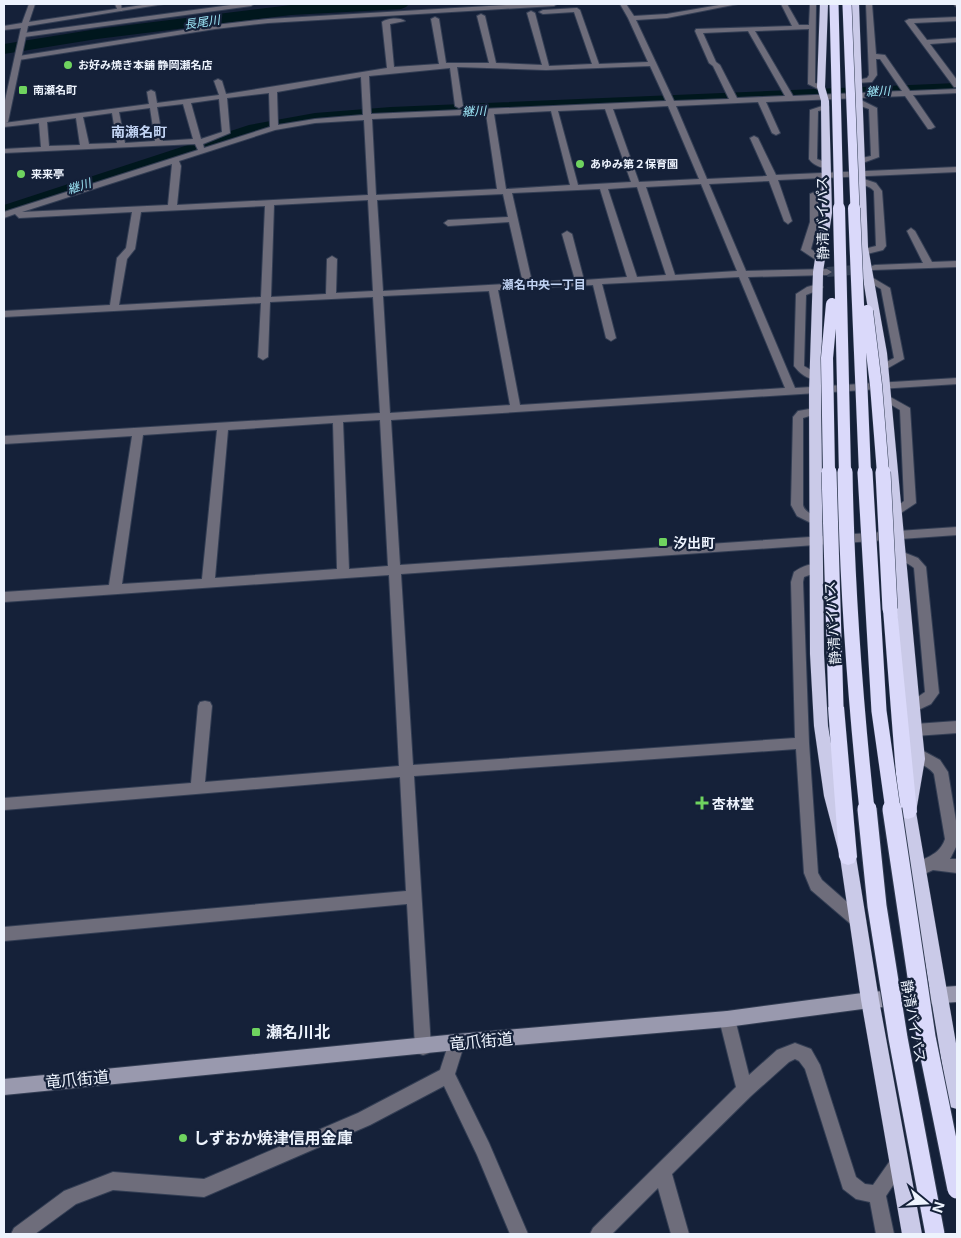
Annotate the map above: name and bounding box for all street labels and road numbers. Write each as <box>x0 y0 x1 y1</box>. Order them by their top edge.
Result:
street label: 静清バイパス <box>813 176 831 260</box>
street label: 静清バイパス <box>821 581 843 665</box>
street label: 静清バイパス <box>898 978 930 1064</box>
street label: 竜爪街道 <box>448 1028 514 1054</box>
street label: 竜爪街道 <box>44 1066 110 1092</box>

